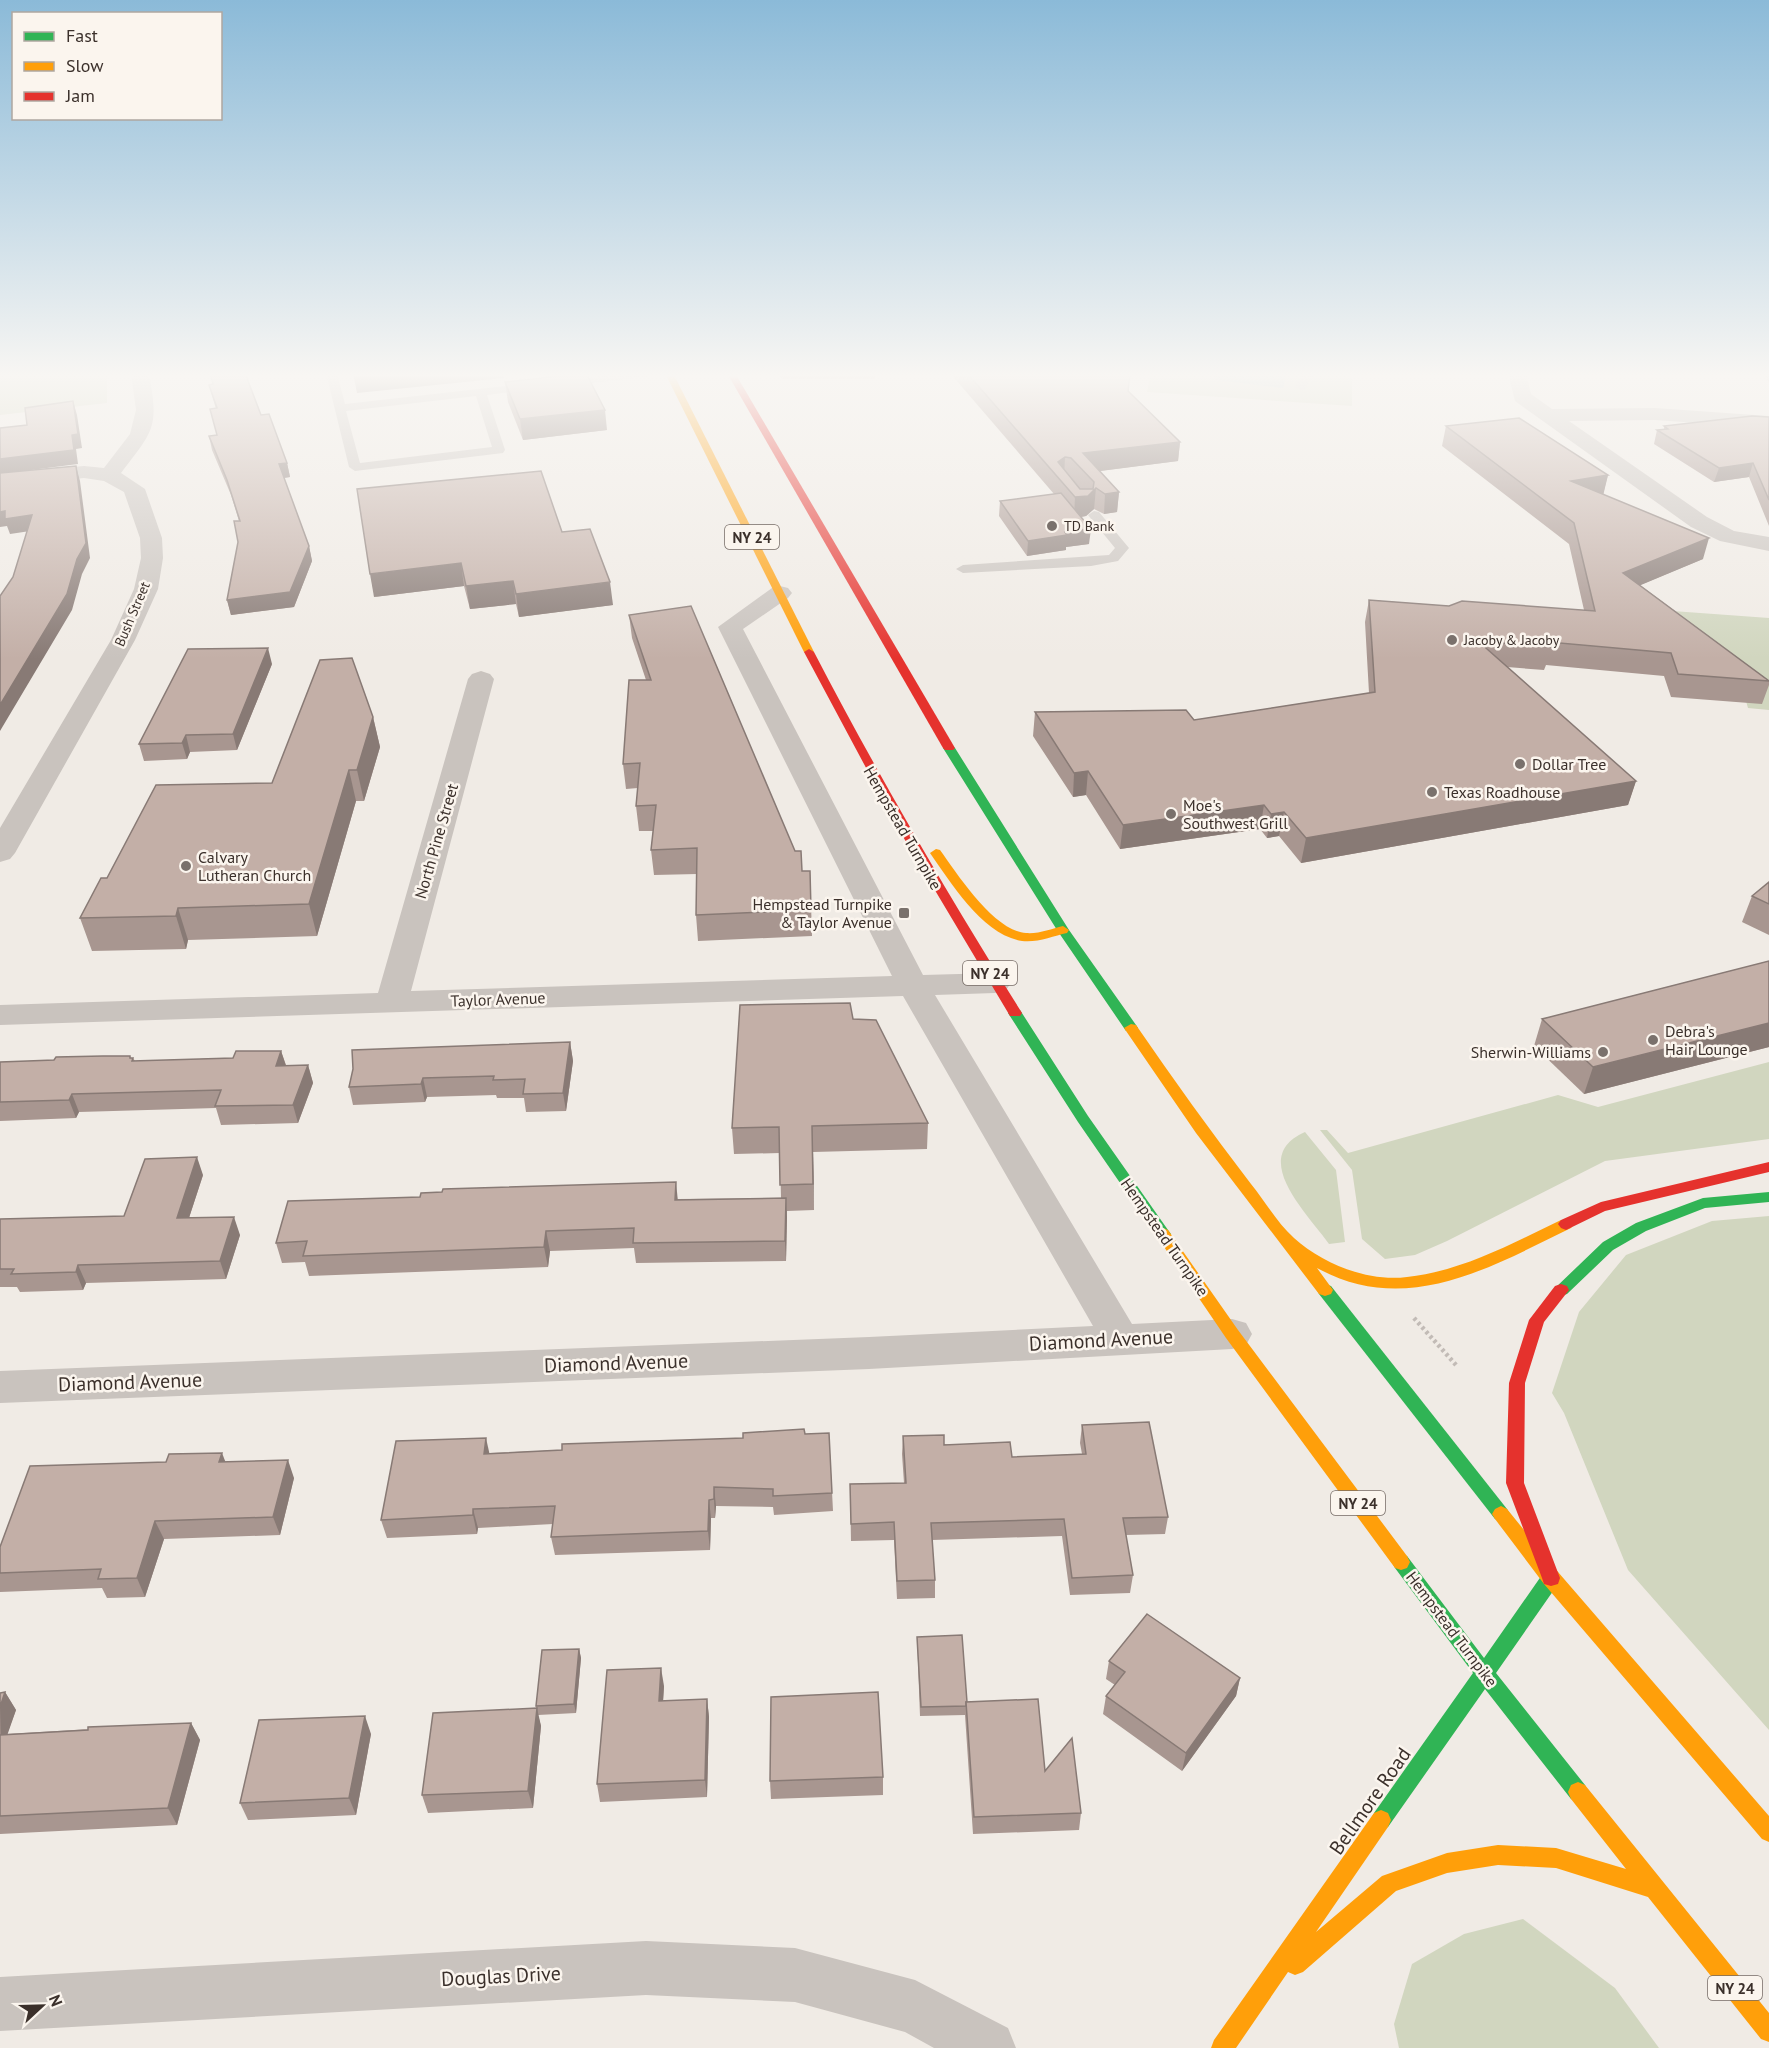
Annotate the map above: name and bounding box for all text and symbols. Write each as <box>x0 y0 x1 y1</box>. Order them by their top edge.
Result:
legend <box>12 12 222 120</box>
text: Fast <box>66 24 98 47</box>
text: Slow <box>66 54 104 77</box>
text: Jam <box>65 84 95 107</box>
place label: TD Bank <box>1064 517 1114 535</box>
marker: TD Bank <box>1045 519 1059 533</box>
road number: NY 24 <box>725 525 779 549</box>
street label: Bush Street <box>110 579 154 649</box>
place label: Jacoby & Jacoby <box>1463 631 1560 649</box>
marker: Jacoby & Jacoby <box>1445 633 1459 647</box>
place label: Dollar Tree <box>1532 754 1606 774</box>
marker: Dollar Tree <box>1513 757 1527 771</box>
street label: Hempstead Turnpike <box>859 763 947 893</box>
street label: North Pine Street <box>410 781 462 901</box>
place label: Texas Roadhouse <box>1444 782 1560 802</box>
marker: Texas Roadhouse <box>1425 785 1439 799</box>
place label: Moe's Southwest Grill <box>1183 795 1288 833</box>
marker: Moe's Southwest Grill <box>1164 807 1178 821</box>
place label: Calvary Lutheran Church <box>198 847 311 885</box>
marker: Calvary Lutheran Church <box>179 859 193 873</box>
place label: Hempstead Turnpike & Taylor Avenue <box>752 894 892 932</box>
marker: Hempstead Turnpike & Taylor Avenue <box>897 906 911 920</box>
road number: NY 24 <box>963 961 1017 985</box>
street label: Taylor Avenue <box>450 987 546 1011</box>
place label: Debra's Hair Lounge <box>1665 1021 1748 1059</box>
marker: Debra's Hair Lounge <box>1646 1033 1660 1047</box>
place label: Sherwin-Williams <box>1471 1042 1591 1062</box>
marker: Sherwin-Williams <box>1596 1045 1610 1059</box>
street label: Hempstead Turnpike <box>1117 1174 1213 1300</box>
street label: Diamond Avenue <box>1028 1323 1174 1357</box>
street label: Diamond Avenue <box>543 1347 689 1379</box>
street label: Diamond Avenue <box>57 1366 203 1398</box>
road number: NY 24 <box>1331 1491 1385 1515</box>
street label: Hempstead Turnpike <box>1402 1567 1502 1691</box>
street label: Bellmore Road <box>1323 1742 1417 1860</box>
street label: Douglas Drive <box>441 1960 561 1992</box>
north arrow <box>12 1976 72 2036</box>
road number: NY 24 <box>1708 1976 1762 2000</box>
text: N <box>45 1992 67 2009</box>

